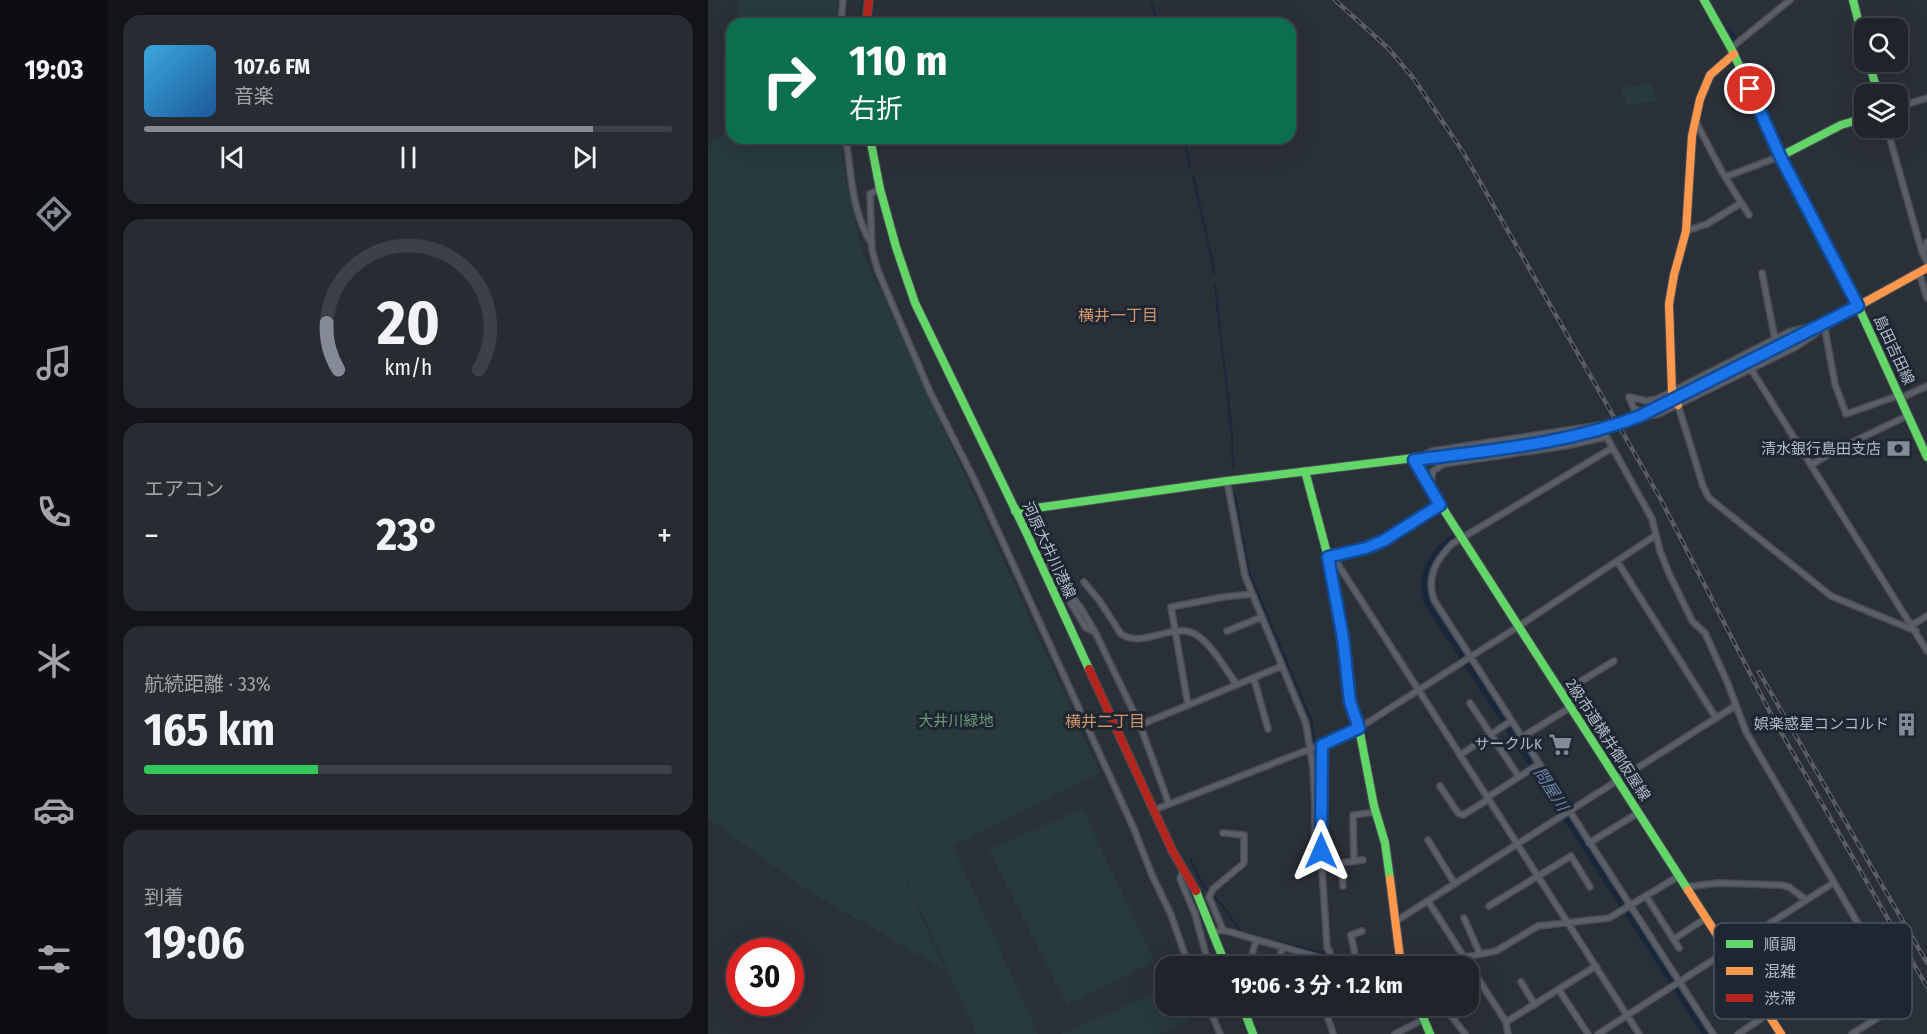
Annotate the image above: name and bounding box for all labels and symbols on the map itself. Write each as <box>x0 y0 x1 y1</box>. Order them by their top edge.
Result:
pin <box>1724 63 1775 114</box>
district label: 横井一丁目 <box>1078 306 1158 325</box>
street label: 島田吉田線 <box>1870 312 1918 388</box>
bank icon: 清水銀行島田支店 <box>1886 436 1912 462</box>
place label: 清水銀行島田支店 <box>1761 440 1881 458</box>
street label: 河原大井川港線 <box>1019 499 1079 601</box>
street label: 2級市道横井御仮屋線 <box>1562 676 1654 804</box>
building icon: 娯楽惑星コンコルド <box>1894 711 1920 737</box>
park label: 大井川緑地 <box>918 712 994 730</box>
district label: 横井二丁目 <box>1065 712 1145 731</box>
place label: 娯楽惑星コンコルド <box>1754 715 1889 733</box>
supermarket icon: サークルK <box>1547 731 1573 757</box>
place label: サークルK <box>1475 735 1542 753</box>
water label: 問屋川 <box>1530 764 1573 816</box>
position arrow <box>1289 819 1353 883</box>
legend <box>1714 923 1912 1019</box>
text: 順調 <box>1764 935 1796 954</box>
speed limit sign: 30 <box>726 938 804 1016</box>
text: 混雑 <box>1764 962 1796 981</box>
text: 渋滞 <box>1764 989 1796 1008</box>

